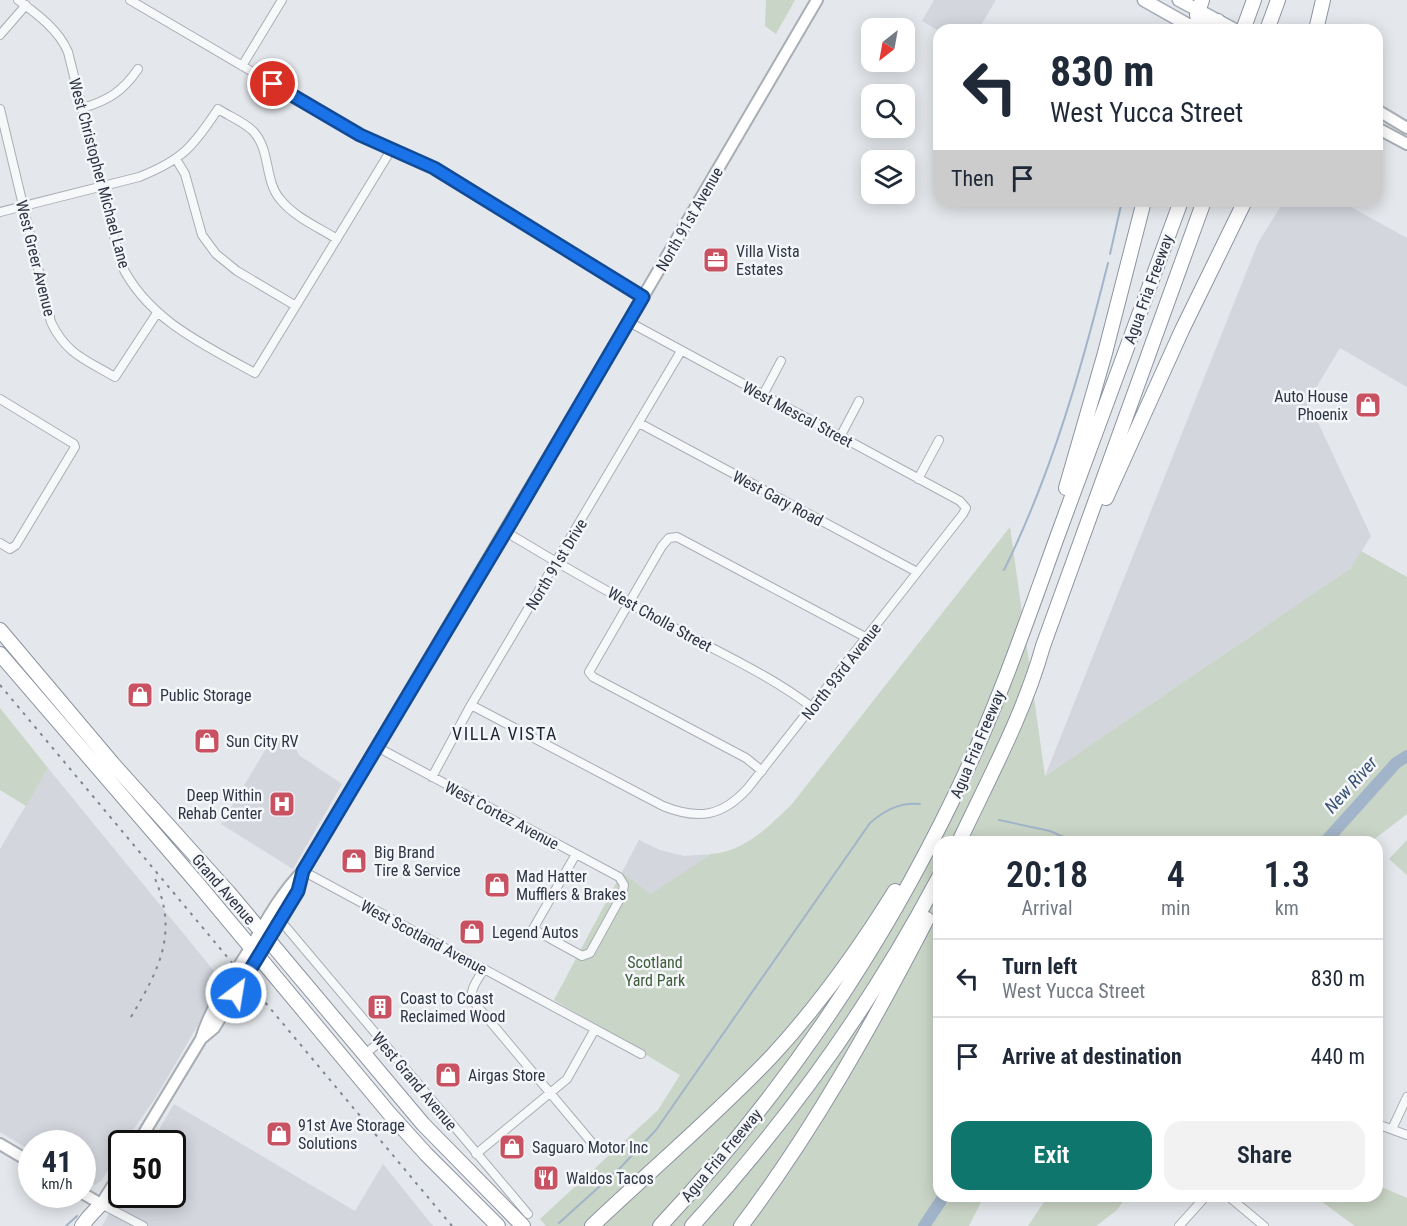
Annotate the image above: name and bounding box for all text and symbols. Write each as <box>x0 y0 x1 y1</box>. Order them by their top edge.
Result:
north arrow <box>861 18 915 72</box>
map controls <box>861 18 915 204</box>
text: 830 m <box>1050 47 1155 96</box>
icon: left <box>951 48 1029 126</box>
pin <box>247 58 298 109</box>
icon: arrive <box>256 67 289 100</box>
street label: West Christopher Michael Lane <box>65 76 134 270</box>
button: search <box>861 84 915 138</box>
text: West Yucca Street <box>1050 97 1243 129</box>
button: layers <box>861 150 915 204</box>
icon: arrive <box>1006 162 1039 195</box>
street label: North 91st Avenue <box>652 164 727 275</box>
text: Then <box>951 166 994 191</box>
street label: West Greer Avenue <box>12 198 59 318</box>
street label: Agua Fria Freeway <box>1120 231 1177 347</box>
place label: Villa Vista Estates <box>736 242 800 279</box>
office icon: Villa Vista Estates <box>701 245 731 275</box>
street label: West Mescal Street <box>739 377 856 452</box>
place label: Auto House Phoenix <box>1274 387 1348 424</box>
shop icon: Auto House Phoenix <box>1353 390 1383 420</box>
street label: West Gary Road <box>729 467 826 530</box>
street label: North 91st Drive <box>522 515 591 613</box>
street label: West Cholla Street <box>604 583 715 656</box>
street label: North 93rd Avenue <box>798 619 885 723</box>
shop icon: Public Storage <box>125 680 155 710</box>
place label: Public Storage <box>160 686 251 705</box>
street label: Agua Fria Freeway <box>946 687 1009 801</box>
district label: VILLA VISTA <box>452 723 558 744</box>
shop icon: Sun City RV <box>192 726 222 756</box>
place label: Sun City RV <box>226 732 299 751</box>
water label: New River <box>1320 752 1382 817</box>
street label: West Cortez Avenue <box>441 777 562 854</box>
place label: Deep Within Rehab Center <box>178 786 262 823</box>
hospital icon: Deep Within Rehab Center <box>267 789 297 819</box>
place label: Big Brand Tire & Service <box>374 843 461 880</box>
shop icon: Big Brand Tire & Service <box>339 846 369 876</box>
street label: Grand Avenue <box>188 850 259 928</box>
text: 20:18 <box>1006 854 1088 896</box>
text: 4 <box>1167 854 1185 896</box>
text: 1.3 <box>1263 854 1310 896</box>
place label: Mad Hatter Mufflers & Brakes <box>516 867 626 904</box>
shop icon: Mad Hatter Mufflers & Brakes <box>482 870 512 900</box>
street label: West Scotland Avenue <box>357 896 490 979</box>
text: Arrival <box>1022 896 1072 920</box>
text: min <box>1161 896 1190 920</box>
text: km <box>1275 896 1299 920</box>
shop icon: Legend Autos <box>457 917 487 947</box>
place label: Legend Autos <box>492 923 579 942</box>
park label: Scotland Yard Park <box>625 953 686 990</box>
text: Turn left <box>1002 954 1077 979</box>
position arrow <box>204 961 268 1025</box>
icon: left <box>951 962 984 995</box>
text: 830 m <box>1311 966 1365 991</box>
text: West Yucca Street <box>1002 979 1145 1003</box>
place label: Coast to Coast Reclaimed Wood <box>400 989 506 1026</box>
building icon: Coast to Coast Reclaimed Wood <box>365 992 395 1022</box>
street label: West Grand Avenue <box>368 1028 461 1134</box>
icon: arrive <box>951 1040 984 1073</box>
text: Arrive at destination <box>1002 1044 1182 1069</box>
text: 440 m <box>1311 1044 1365 1069</box>
shop icon: Airgas Store <box>433 1060 463 1090</box>
place label: Airgas Store <box>468 1066 545 1085</box>
street label: Agua Fria Freeway <box>677 1105 766 1206</box>
place label: 91st Ave Storage Solutions <box>298 1116 405 1153</box>
shop icon: 91st Ave Storage Solutions <box>264 1119 294 1149</box>
button: Exit <box>951 1121 1152 1190</box>
button: Share <box>1164 1121 1365 1190</box>
speed limit sign: 50 <box>108 1130 186 1208</box>
shop icon: Saguaro Motor Inc <box>497 1132 527 1162</box>
place label: Saguaro Motor Inc <box>532 1138 648 1157</box>
text: 41 <box>42 1144 72 1179</box>
restaurant icon: Waldos Tacos <box>531 1163 561 1193</box>
place label: Waldos Tacos <box>566 1169 654 1188</box>
text: km/h <box>42 1175 72 1193</box>

